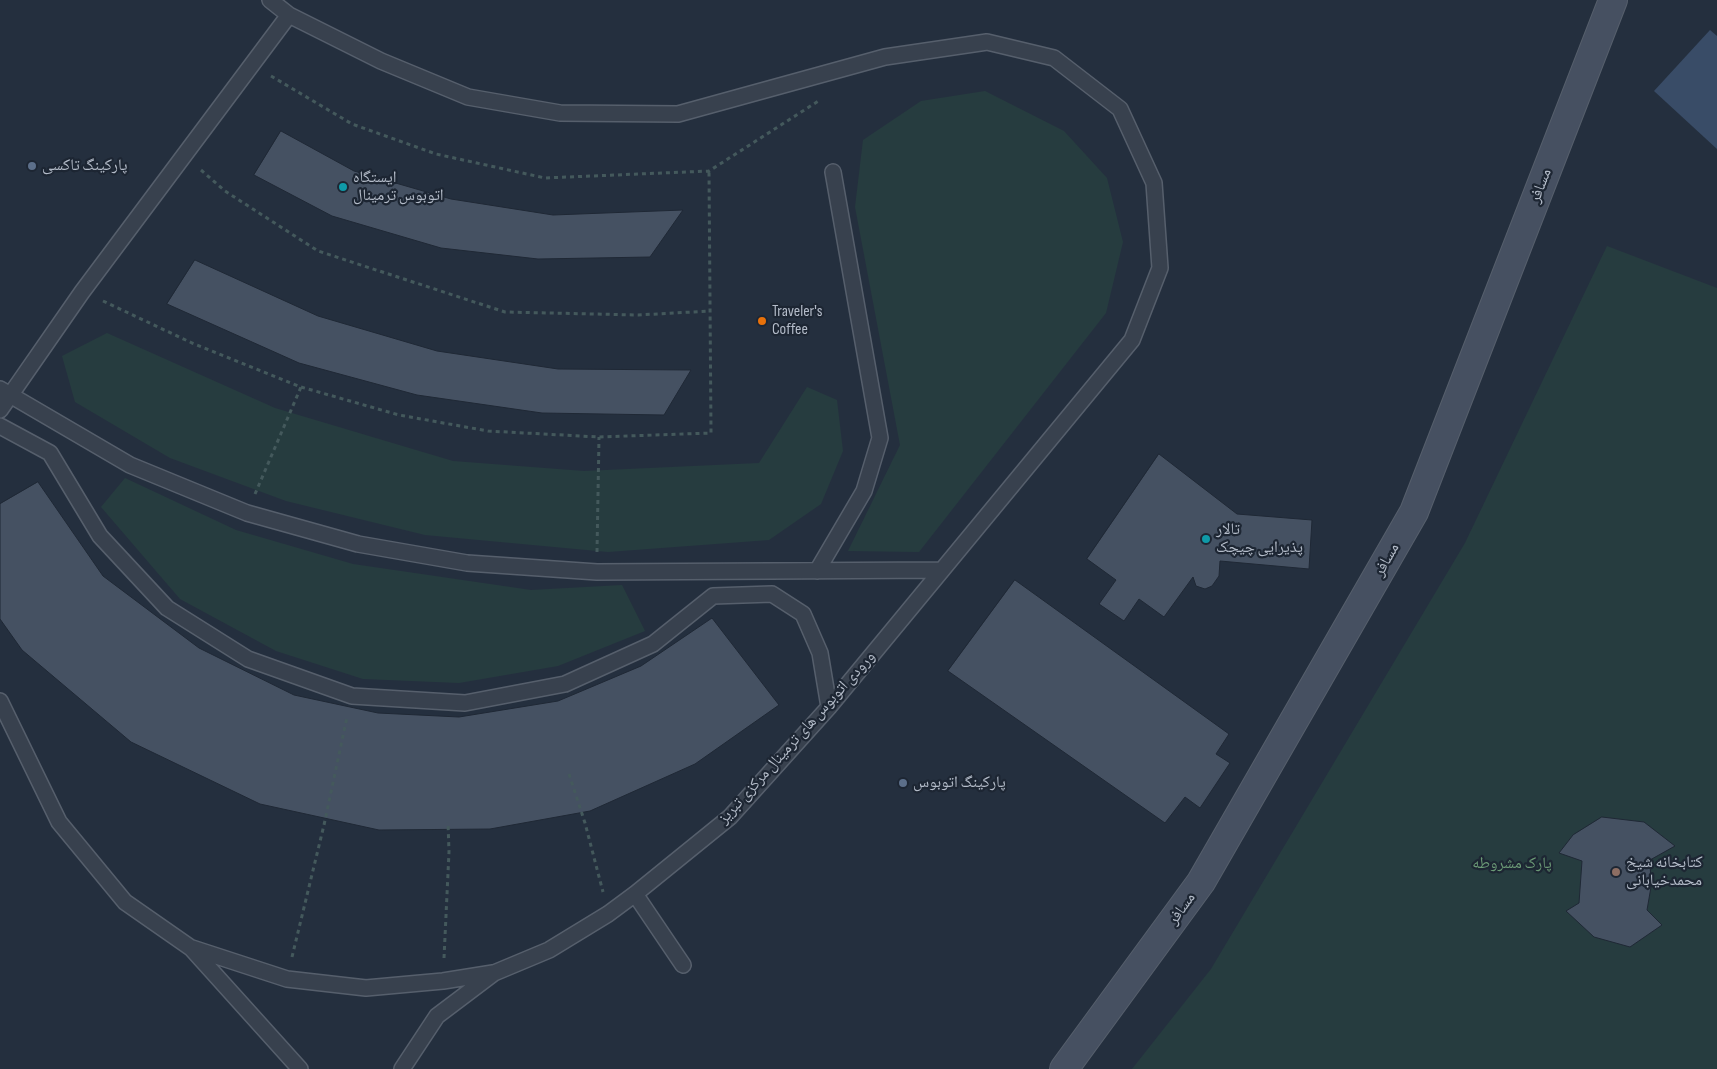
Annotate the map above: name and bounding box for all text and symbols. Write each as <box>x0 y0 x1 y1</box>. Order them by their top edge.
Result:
place label: پارکینگ تاکسی <box>42 156 128 176</box>
marker: پارکینگ تاکسی <box>26 160 38 172</box>
street label: مسافر <box>1526 166 1556 206</box>
place label: ایستگاه اتوبوس ترمینال <box>353 168 444 206</box>
marker: ایستگاه اتوبوس ترمینال <box>337 181 349 193</box>
place label: Traveler's Coffee <box>772 302 823 340</box>
marker: Traveler's Coffee <box>756 315 768 327</box>
place label: تالار پذیرایی چیچک <box>1216 520 1303 558</box>
marker: تالار پذیرایی چیچک <box>1200 533 1212 545</box>
street label: مسافر <box>1370 540 1404 580</box>
street label: ورودی اتوبوس های ترمینال مرکزی تبریز <box>714 648 880 828</box>
place label: پارکینگ اتوبوس <box>913 773 1006 793</box>
marker: پارکینگ اتوبوس <box>897 777 909 789</box>
place label: کتابخانه شیخ محمدخیابانی <box>1626 853 1703 891</box>
park label: پارک مشروطه <box>1472 854 1552 874</box>
marker: کتابخانه شیخ محمدخیابانی <box>1610 866 1622 878</box>
street label: مسافر <box>1164 889 1200 929</box>

